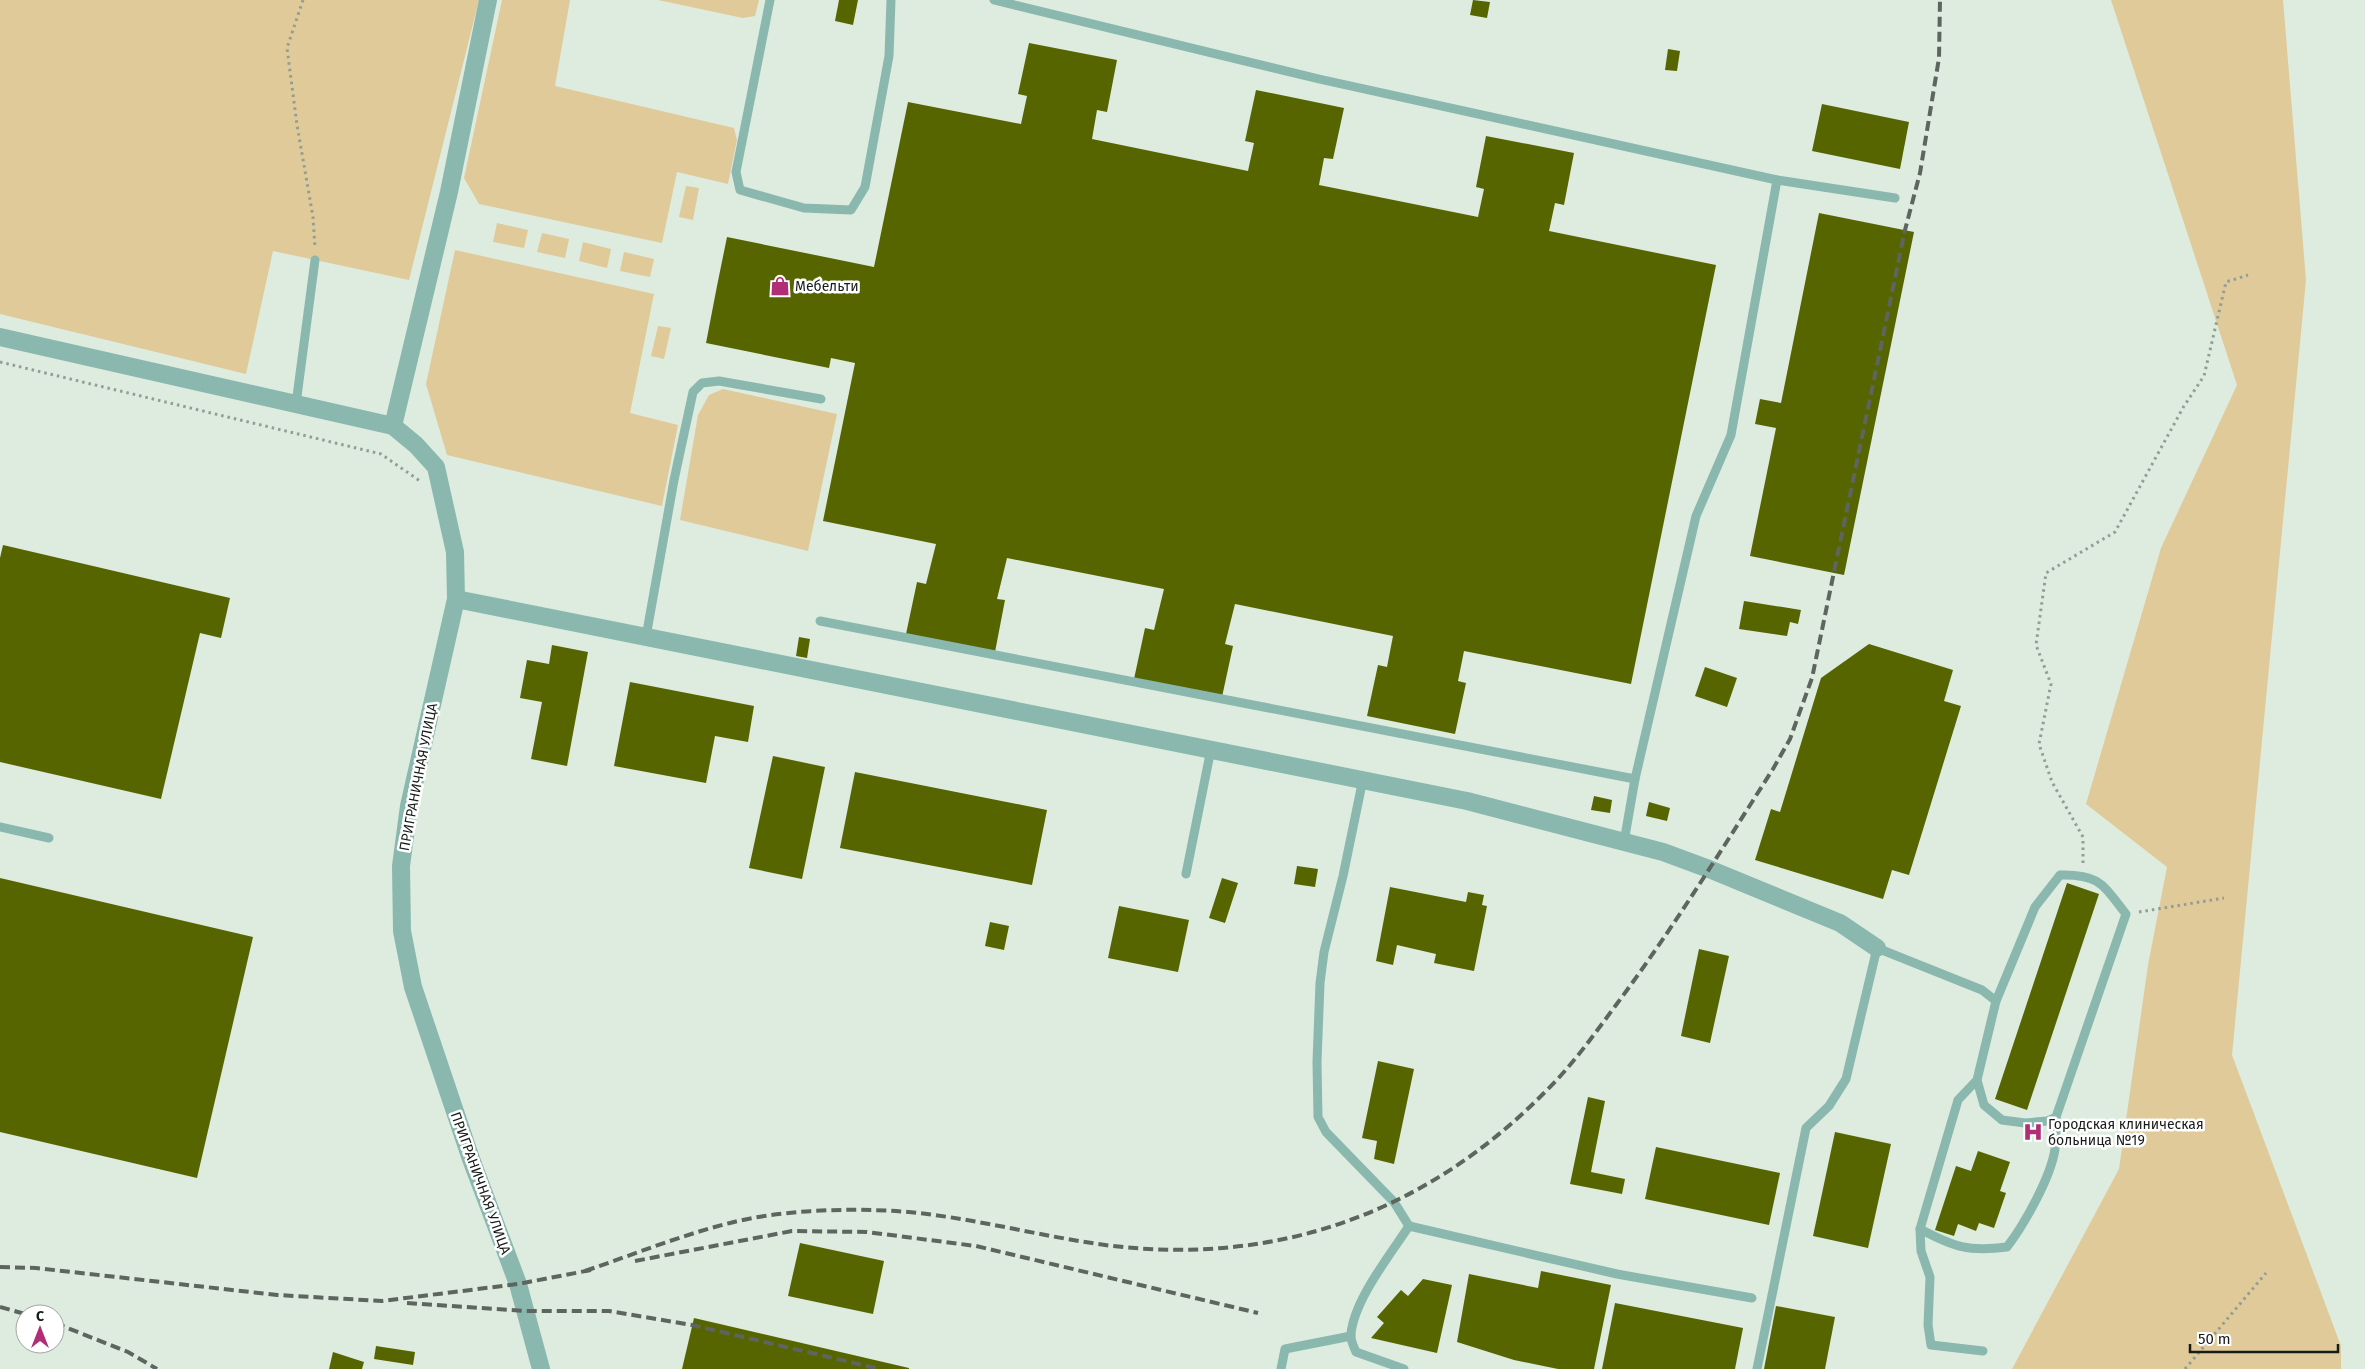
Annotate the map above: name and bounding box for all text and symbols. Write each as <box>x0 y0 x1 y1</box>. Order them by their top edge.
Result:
shop icon: Мебельти <box>769 275 791 297</box>
place label: Мебельти <box>795 278 859 295</box>
street label: ПРИГРАНИЧНАЯ УЛИЦА <box>396 702 441 853</box>
street label: ПРИГРАНИЧНАЯ УЛИЦА <box>447 1110 514 1257</box>
place label: Городская клиническая больница №19 <box>2048 1116 2204 1149</box>
hospital icon: Городская клиническая больница №19 <box>2022 1121 2044 1143</box>
north arrow <box>15 1304 65 1354</box>
text: С <box>36 1308 44 1325</box>
scale bar <box>2190 1322 2338 1354</box>
text: 50 m <box>2198 1330 2231 1348</box>

